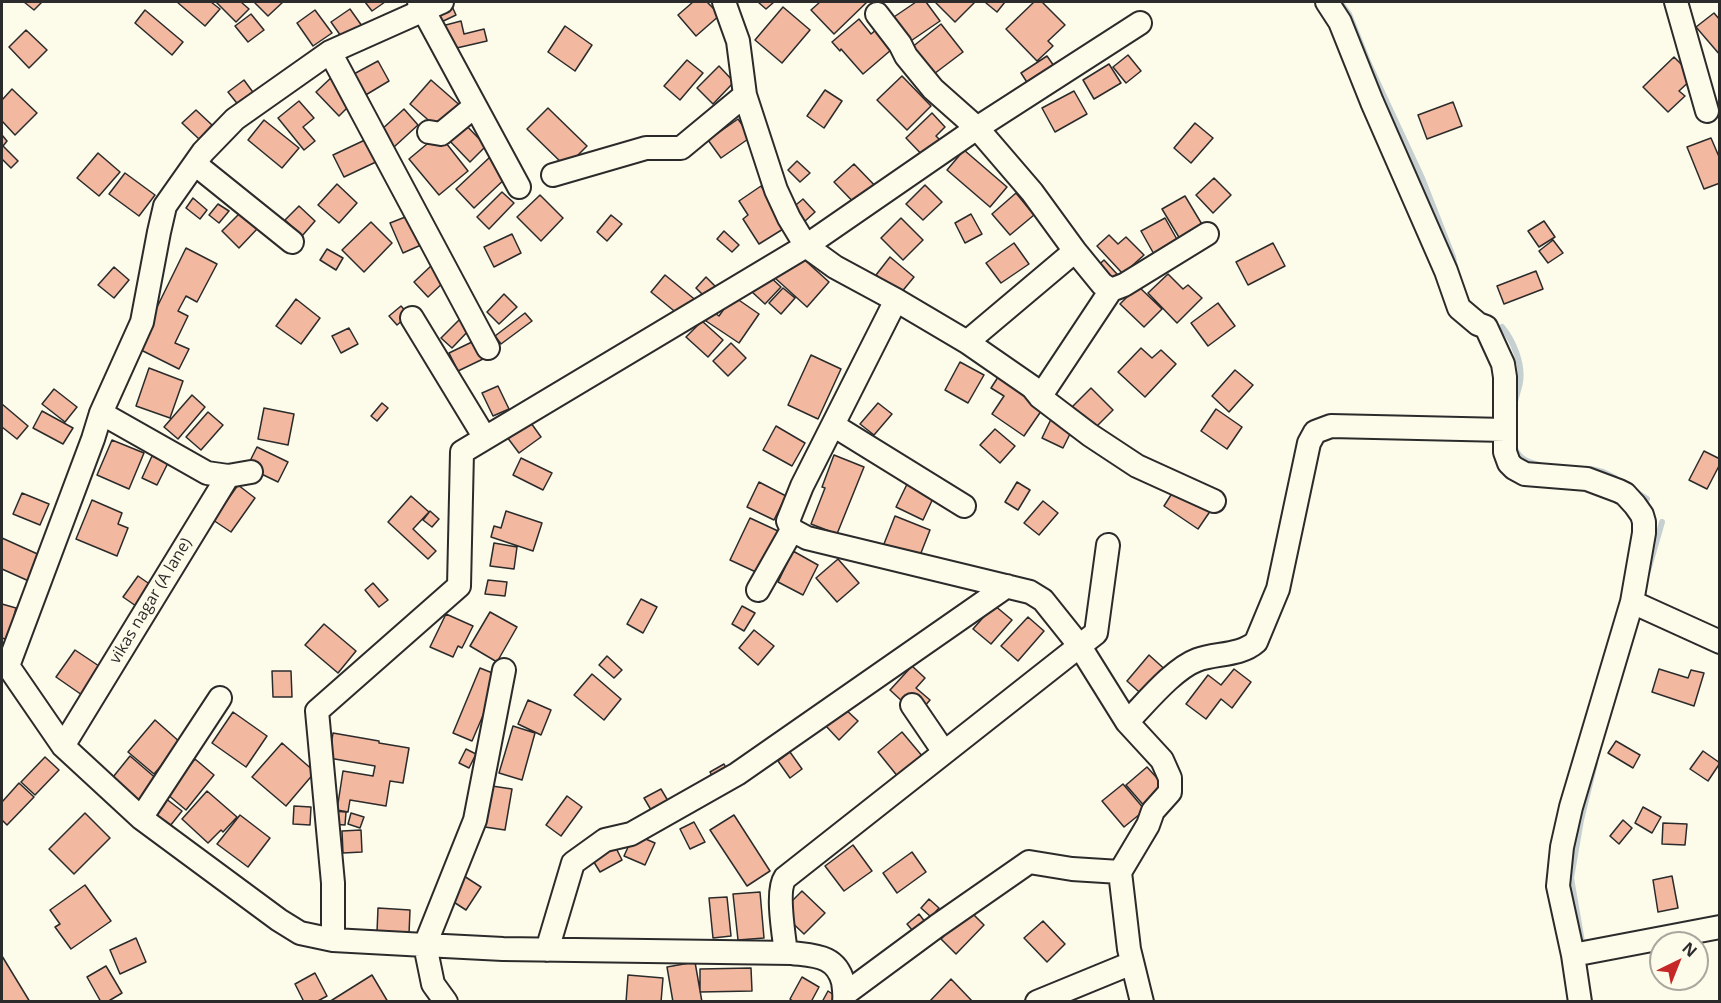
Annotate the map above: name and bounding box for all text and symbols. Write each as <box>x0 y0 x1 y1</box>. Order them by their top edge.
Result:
street label: vikas nagar (A lane) <box>106 535 196 667</box>
north arrow <box>1649 931 1709 991</box>
text: N <box>1678 937 1702 962</box>

